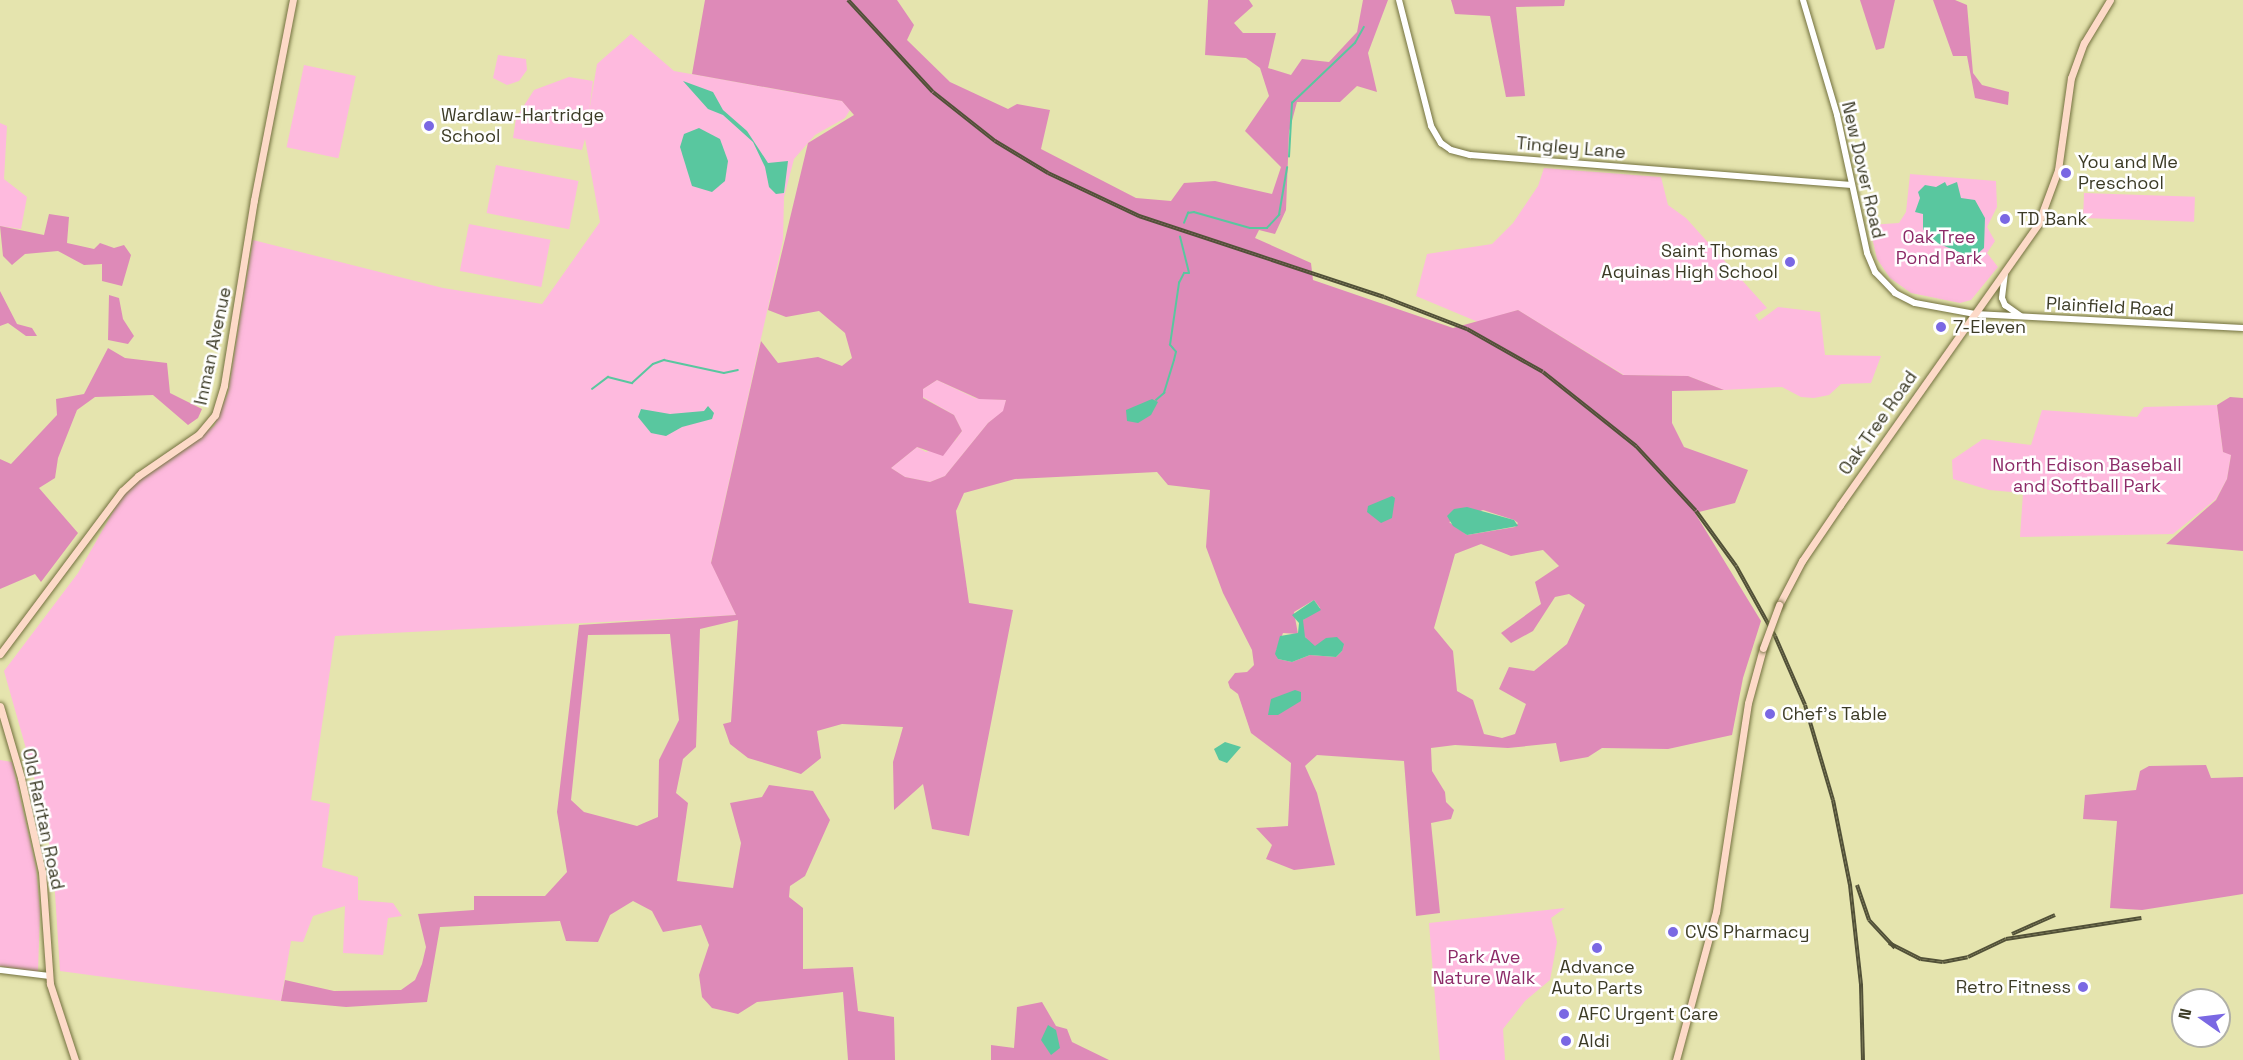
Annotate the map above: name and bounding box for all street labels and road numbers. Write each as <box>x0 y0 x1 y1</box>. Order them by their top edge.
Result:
street label: New Dover Road <box>1837 99 1889 241</box>
street label: Tingley Lane <box>1515 132 1627 164</box>
street label: Inman Avenue <box>190 285 236 407</box>
street label: Plainfield Road <box>2045 293 2175 321</box>
street label: Oak Tree Road <box>1834 367 1922 479</box>
street label: Old Raritan Road <box>17 746 69 892</box>

